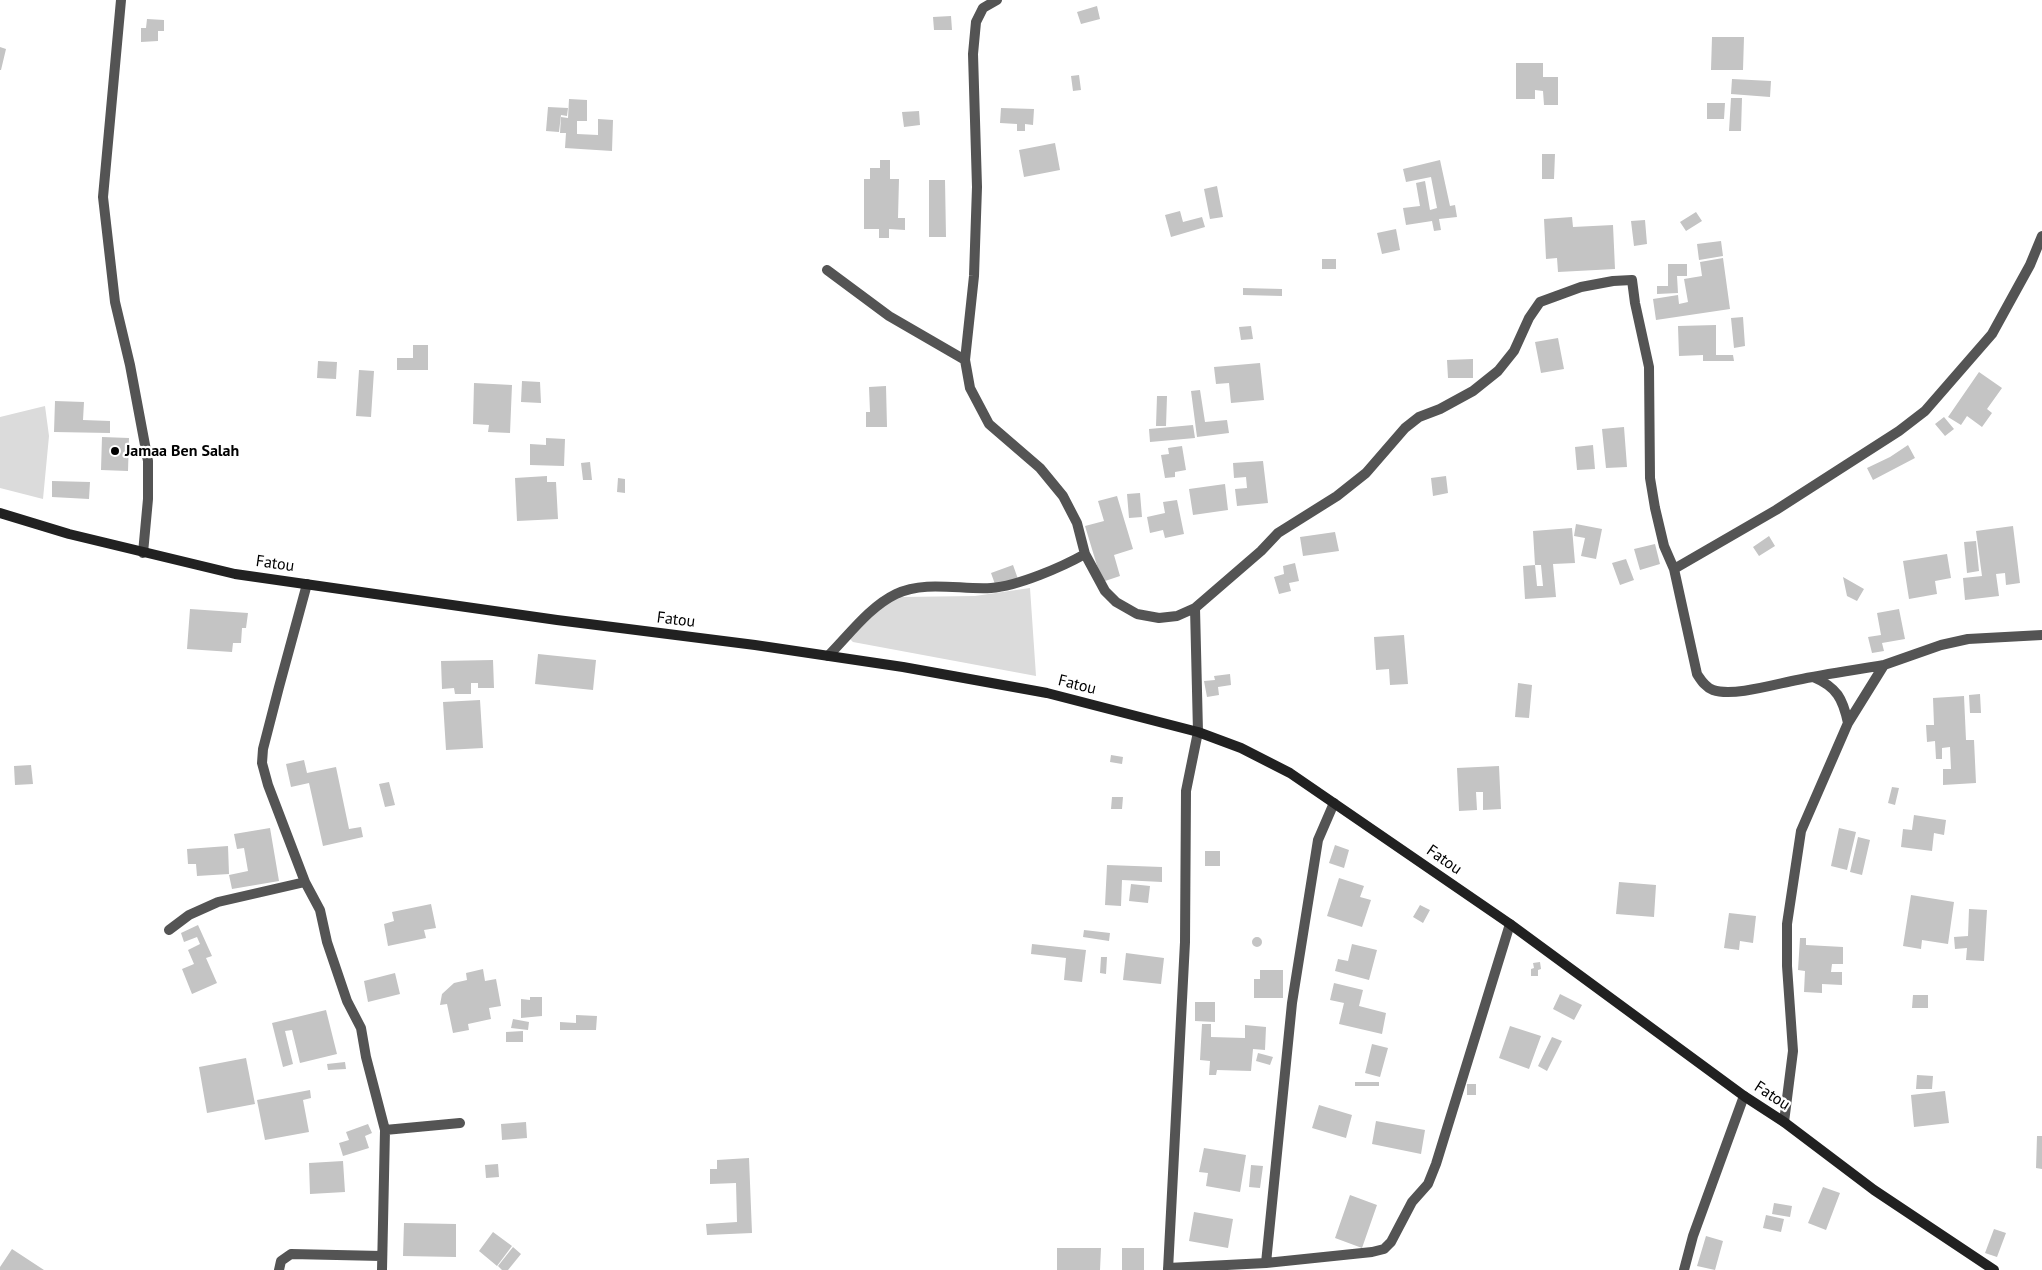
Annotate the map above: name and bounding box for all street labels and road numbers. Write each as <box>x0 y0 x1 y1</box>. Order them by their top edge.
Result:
street label: Fatou <box>255 552 295 576</box>
street label: Fatou <box>656 608 696 632</box>
street label: Fatou <box>1056 671 1098 699</box>
street label: Fatou <box>1423 841 1465 879</box>
street label: Fatou <box>1751 1077 1793 1115</box>

